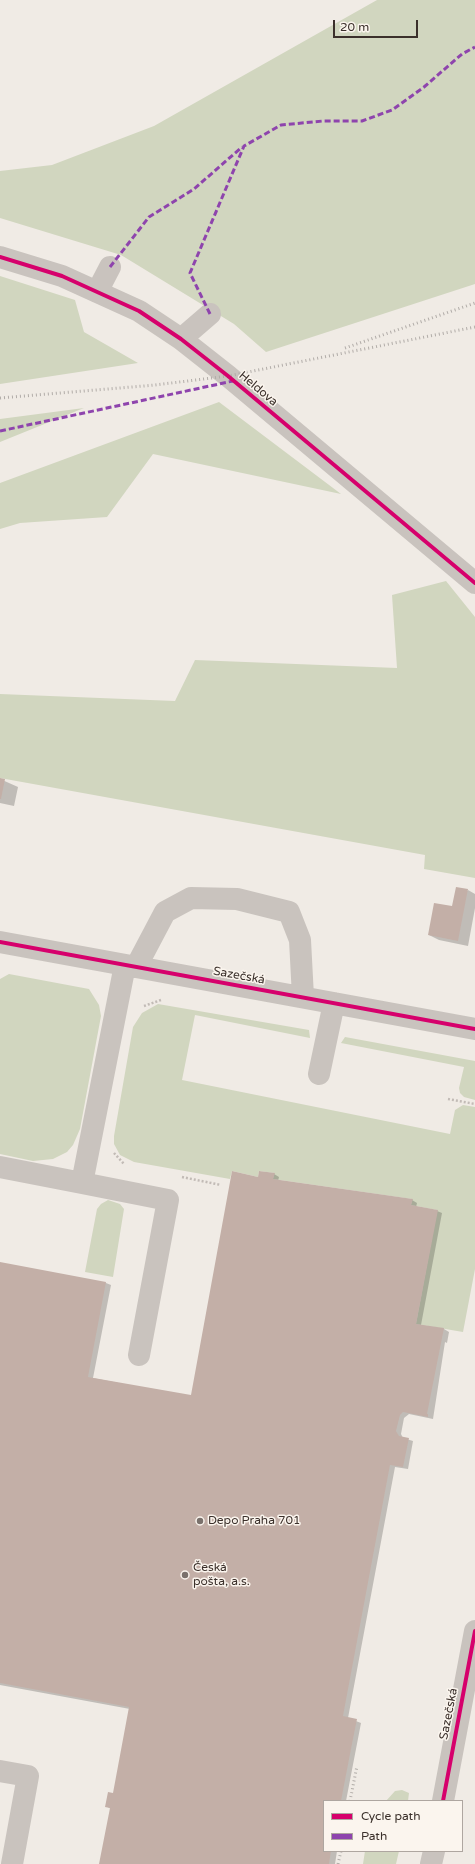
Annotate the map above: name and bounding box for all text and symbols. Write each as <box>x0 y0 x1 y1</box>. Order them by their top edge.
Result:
scale bar <box>335 12 420 38</box>
text: 20 m <box>340 20 369 34</box>
street label: Heldova <box>236 369 280 409</box>
street label: Sazečská <box>212 964 266 988</box>
place label: Depo Praha 701 <box>208 1514 301 1528</box>
marker: Depo Praha 701 <box>195 1516 205 1526</box>
place label: Česká pošta, a.s. <box>193 1561 250 1589</box>
marker: Česká pošta, a.s. <box>180 1570 190 1580</box>
street label: Sazečská <box>437 1687 461 1741</box>
legend <box>323 1800 463 1852</box>
text: Cycle path <box>361 1809 420 1823</box>
text: Path <box>361 1829 387 1843</box>

